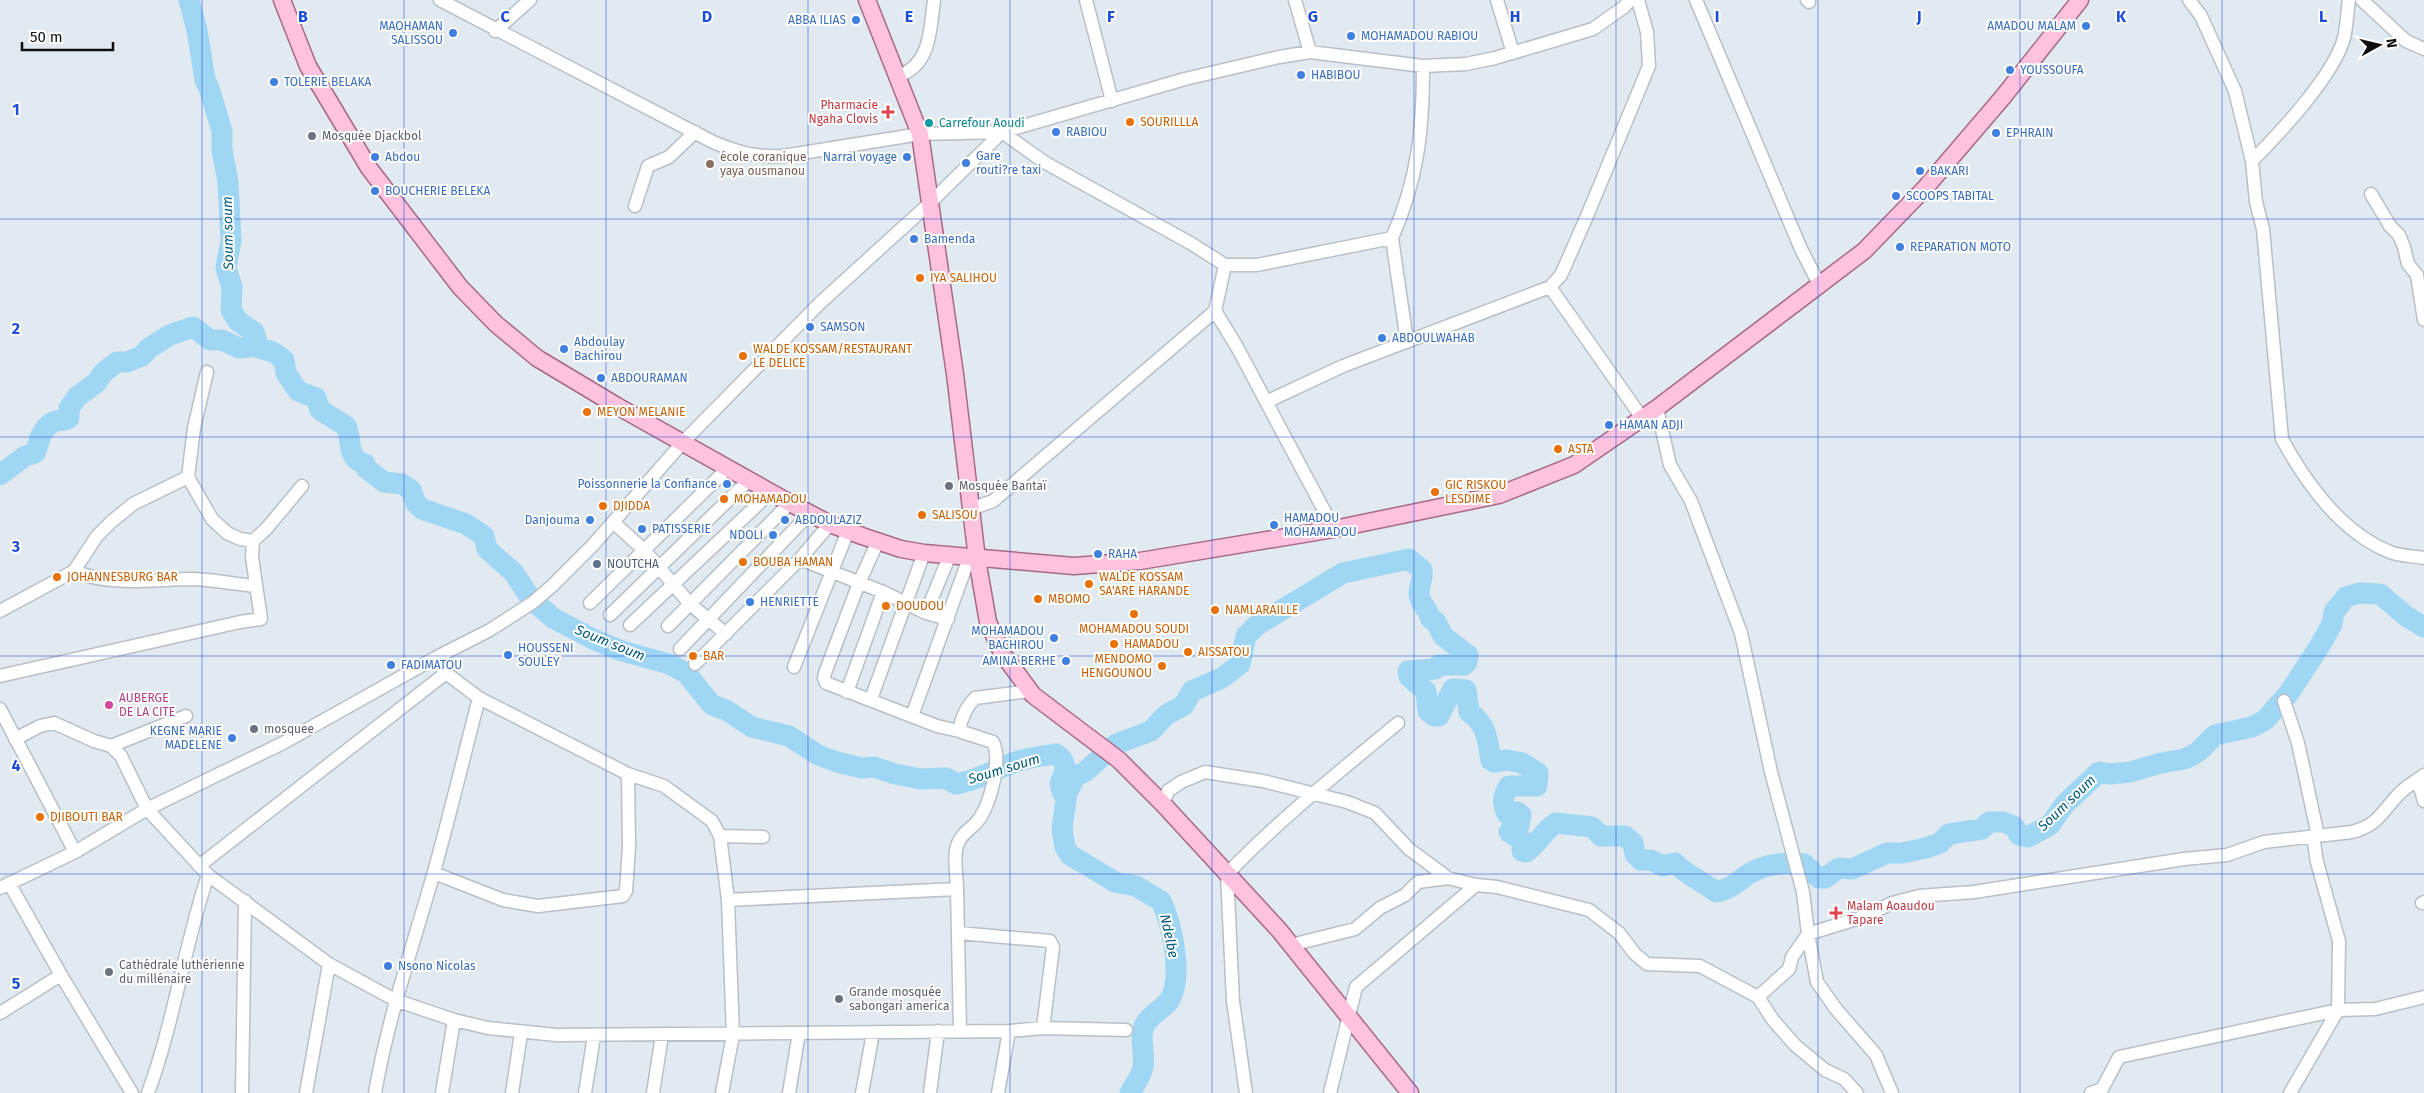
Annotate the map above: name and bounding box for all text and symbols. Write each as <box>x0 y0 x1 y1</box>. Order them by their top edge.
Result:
text: B <box>298 7 308 26</box>
text: C <box>500 7 510 26</box>
text: D <box>702 7 712 26</box>
text: E <box>905 7 913 26</box>
text: F <box>1107 7 1115 26</box>
text: G <box>1308 7 1318 26</box>
text: H <box>1510 7 1520 26</box>
text: I <box>1715 7 1719 26</box>
text: J <box>1915 7 1922 26</box>
text: K <box>2116 7 2127 26</box>
text: L <box>2319 7 2327 26</box>
place label: ABBA ILIAS <box>788 13 846 27</box>
marker: ABBA ILIAS <box>850 14 862 26</box>
place label: MAOHAMAN SALISSOU <box>379 19 443 47</box>
place label: AMADOU MALAM <box>1987 19 2076 33</box>
scale bar <box>22 20 114 52</box>
marker: AMADOU MALAM <box>2080 20 2092 32</box>
north arrow <box>2354 20 2404 70</box>
marker: MAOHAMAN SALISSOU <box>447 27 459 39</box>
text: 50 m <box>30 28 63 46</box>
place label: MOHAMADOU RABIOU <box>1361 29 1478 43</box>
marker: MOHAMADOU RABIOU <box>1345 30 1357 42</box>
text: N <box>2382 37 2400 49</box>
place label: YOUSSOUFA <box>2020 63 2084 77</box>
marker: YOUSSOUFA <box>2004 64 2016 76</box>
place label: HABIBOU <box>1311 68 1360 82</box>
marker: HABIBOU <box>1295 69 1307 81</box>
place label: TOLERIE BELAKA <box>284 75 372 89</box>
marker: TOLERIE BELAKA <box>268 76 280 88</box>
place label: Pharmacie Ngaha Clovis <box>809 98 878 126</box>
text: 1 <box>12 100 20 119</box>
marker: Pharmacie Ngaha Clovis <box>882 106 894 118</box>
place label: SOURILLLA <box>1140 115 1199 129</box>
place label: Carrefour Aoudi <box>939 116 1025 130</box>
marker: SOURILLLA <box>1124 116 1136 128</box>
marker: Carrefour Aoudi <box>923 117 935 129</box>
place label: RABIOU <box>1066 125 1107 139</box>
marker: RABIOU <box>1050 126 1062 138</box>
place label: EPHRAIN <box>2006 126 2053 140</box>
marker: EPHRAIN <box>1990 127 2002 139</box>
place label: Mosquée Djackbol <box>322 129 422 143</box>
marker: Mosquée Djackbol <box>306 130 318 142</box>
place label: Gare routi?re taxi <box>976 149 1041 177</box>
place label: Abdou <box>385 150 420 164</box>
place label: école coranique yaya ousmanou <box>720 150 807 178</box>
place label: Narral voyage <box>823 150 897 164</box>
marker: Abdou <box>369 151 381 163</box>
marker: Narral voyage <box>901 151 913 163</box>
marker: Gare routi?re taxi <box>960 157 972 169</box>
marker: école coranique yaya ousmanou <box>704 158 716 170</box>
place label: BAKARI <box>1930 164 1969 178</box>
marker: BAKARI <box>1914 165 1926 177</box>
place label: BOUCHERIE BELEKA <box>385 184 490 198</box>
marker: BOUCHERIE BELEKA <box>369 185 381 197</box>
place label: SCOOPS TABITAL <box>1906 189 1994 203</box>
marker: SCOOPS TABITAL <box>1890 190 1902 202</box>
water label: Soum soum <box>219 196 237 271</box>
place label: Bamenda <box>924 232 975 246</box>
marker: Bamenda <box>908 233 920 245</box>
place label: REPARATION MOTO <box>1910 240 2011 254</box>
marker: REPARATION MOTO <box>1894 241 1906 253</box>
place label: IYA SALIHOU <box>930 271 997 285</box>
marker: IYA SALIHOU <box>914 272 926 284</box>
text: 2 <box>12 319 20 338</box>
place label: SAMSON <box>820 320 866 334</box>
marker: SAMSON <box>804 321 816 333</box>
place label: ABDOULWAHAB <box>1392 331 1475 345</box>
marker: ABDOULWAHAB <box>1376 332 1388 344</box>
place label: Abdoulay Bachirou <box>574 335 625 363</box>
place label: WALDE KOSSAM/RESTAURANT LE DELICE <box>753 342 913 370</box>
marker: Abdoulay Bachirou <box>558 343 570 355</box>
marker: WALDE KOSSAM/RESTAURANT LE DELICE <box>737 350 749 362</box>
place label: ABDOURAMAN <box>611 371 688 385</box>
marker: ABDOURAMAN <box>595 372 607 384</box>
place label: MEYON MELANIE <box>597 405 685 419</box>
marker: MEYON MELANIE <box>581 406 593 418</box>
place label: HAMAN ADJI <box>1619 418 1683 432</box>
marker: HAMAN ADJI <box>1603 419 1615 431</box>
place label: ASTA <box>1568 442 1594 456</box>
marker: ASTA <box>1552 443 1564 455</box>
place label: Poissonnerie la Confiance <box>577 477 717 491</box>
marker: Poissonnerie la Confiance <box>721 478 733 490</box>
place label: GIC RISKOU LESDIME <box>1445 478 1507 506</box>
place label: Mosquée Bantaï <box>959 479 1047 493</box>
marker: Mosquée Bantaï <box>943 480 955 492</box>
marker: GIC RISKOU LESDIME <box>1429 486 1441 498</box>
place label: MOHAMADOU <box>734 492 807 506</box>
marker: MOHAMADOU <box>718 493 730 505</box>
place label: DJIDDA <box>613 499 650 513</box>
marker: DJIDDA <box>597 500 609 512</box>
place label: SALISOU <box>932 508 978 522</box>
marker: SALISOU <box>916 509 928 521</box>
place label: HAMADOU MOHAMADOU <box>1284 511 1357 539</box>
place label: Danjouma <box>525 513 580 527</box>
place label: ABDOULAZIZ <box>795 513 862 527</box>
marker: Danjouma <box>584 514 596 526</box>
marker: ABDOULAZIZ <box>779 514 791 526</box>
marker: HAMADOU MOHAMADOU <box>1268 519 1280 531</box>
place label: PATISSERIE <box>652 522 711 536</box>
marker: PATISSERIE <box>636 523 648 535</box>
place label: NDOLI <box>729 528 763 542</box>
marker: NDOLI <box>767 529 779 541</box>
text: 3 <box>11 537 20 556</box>
place label: RAHA <box>1108 547 1137 561</box>
marker: RAHA <box>1092 548 1104 560</box>
place label: BOUBA HAMAN <box>753 555 833 569</box>
marker: BOUBA HAMAN <box>737 556 749 568</box>
place label: NOUTCHA <box>607 557 659 571</box>
marker: NOUTCHA <box>591 558 603 570</box>
place label: JOHANNESBURG BAR <box>67 570 178 584</box>
place label: WALDE KOSSAM SA'ARE HARANDE <box>1099 570 1190 598</box>
marker: JOHANNESBURG BAR <box>51 571 63 583</box>
marker: WALDE KOSSAM SA'ARE HARANDE <box>1083 578 1095 590</box>
place label: MBOMO <box>1048 592 1090 606</box>
marker: MBOMO <box>1032 593 1044 605</box>
place label: HENRIETTE <box>760 595 819 609</box>
marker: HENRIETTE <box>744 596 756 608</box>
place label: DOUDOU <box>896 599 944 613</box>
marker: DOUDOU <box>880 600 892 612</box>
place label: NAMLARAILLE <box>1225 603 1298 617</box>
marker: NAMLARAILLE <box>1209 604 1221 616</box>
marker: MOHAMADOU SOUDI <box>1128 608 1140 620</box>
water label: Soum soum <box>572 621 647 665</box>
place label: MOHAMADOU SOUDI <box>1079 622 1189 636</box>
place label: MOHAMADOU BACHIROU <box>971 624 1044 652</box>
marker: MOHAMADOU BACHIROU <box>1048 632 1060 644</box>
place label: HAMADOU <box>1124 637 1179 651</box>
marker: HAMADOU <box>1108 638 1120 650</box>
place label: HOUSSENI SOULEY <box>518 641 573 669</box>
place label: AISSATOU <box>1198 645 1250 659</box>
marker: AISSATOU <box>1182 646 1194 658</box>
marker: HOUSSENI SOULEY <box>502 649 514 661</box>
place label: BAR <box>703 649 724 663</box>
marker: BAR <box>687 650 699 662</box>
place label: MENDOMO HENGOUNOU <box>1081 652 1152 680</box>
place label: AMINA BERHE <box>982 654 1056 668</box>
marker: AMINA BERHE <box>1060 655 1072 667</box>
place label: FADIMATOU <box>401 658 462 672</box>
marker: FADIMATOU <box>385 659 397 671</box>
marker: MENDOMO HENGOUNOU <box>1156 660 1168 672</box>
place label: AUBERGE DE LA CITE <box>119 691 175 719</box>
marker: AUBERGE DE LA CITE <box>103 699 115 711</box>
place label: mosquee <box>264 722 314 736</box>
marker: mosquee <box>248 723 260 735</box>
place label: KEGNE MARIE MADELENE <box>150 724 222 752</box>
marker: KEGNE MARIE MADELENE <box>226 732 238 744</box>
water label: Soum soum <box>965 750 1042 788</box>
text: 4 <box>11 756 21 775</box>
water label: Soum soum <box>2034 771 2099 835</box>
place label: DJIBOUTI BAR <box>50 810 123 824</box>
marker: DJIBOUTI BAR <box>34 811 46 823</box>
place label: Malam Aoaudou Tapare <box>1847 899 1935 927</box>
marker: Malam Aoaudou Tapare <box>1829 906 1843 920</box>
water label: Ndelbe <box>1156 913 1182 959</box>
place label: Cathédrale luthérienne du millénaire <box>119 958 245 986</box>
place label: Nsono Nicolas <box>398 959 476 973</box>
marker: Nsono Nicolas <box>382 960 394 972</box>
marker: Cathédrale luthérienne du millénaire <box>103 966 115 978</box>
text: 5 <box>12 974 21 993</box>
place label: Grande mosquée sabongari america <box>849 985 949 1013</box>
marker: Grande mosquée sabongari america <box>833 993 845 1005</box>

